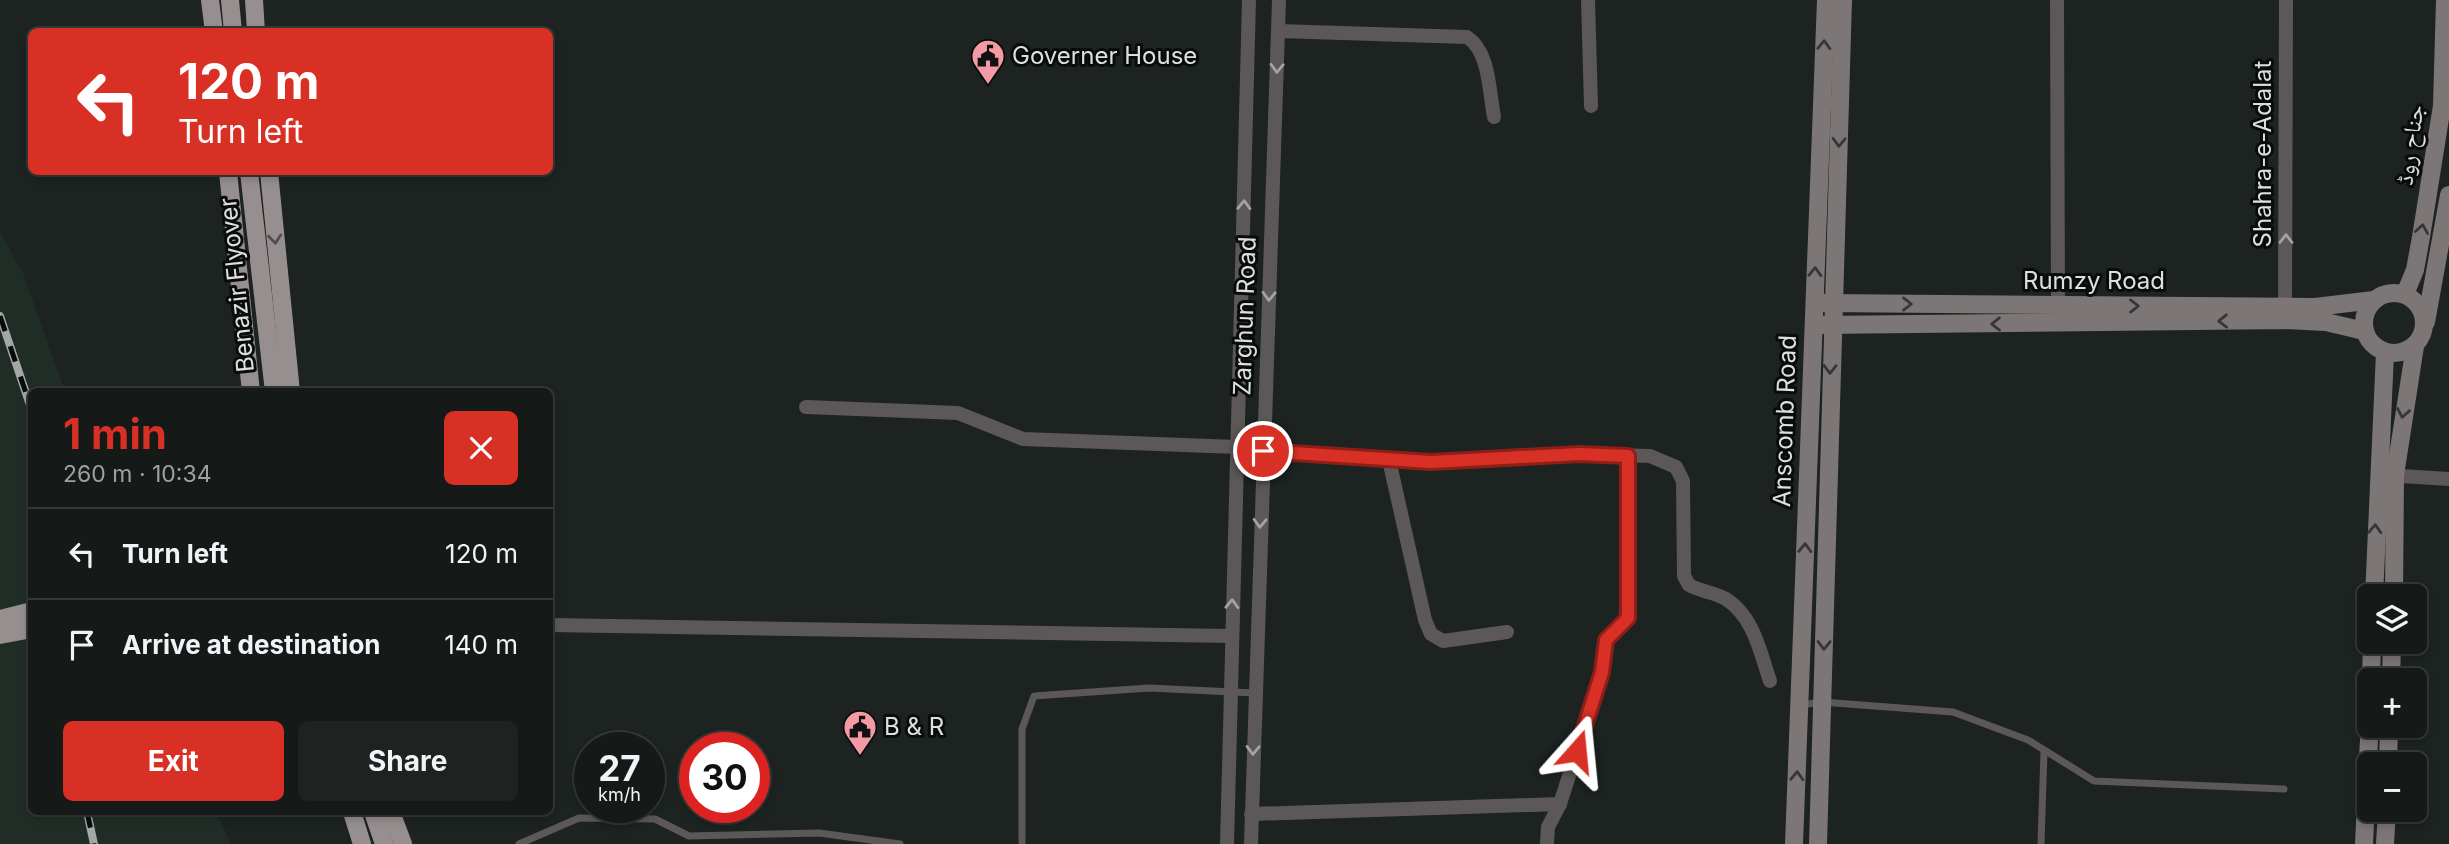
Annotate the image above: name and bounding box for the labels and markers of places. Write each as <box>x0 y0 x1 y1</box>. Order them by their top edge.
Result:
public building icon: Governer House <box>969 37 1007 86</box>
place label: Governer House <box>1012 41 1197 70</box>
pin <box>1233 421 1293 481</box>
public building icon: B & R <box>841 708 879 757</box>
place label: B & R <box>884 712 944 741</box>

